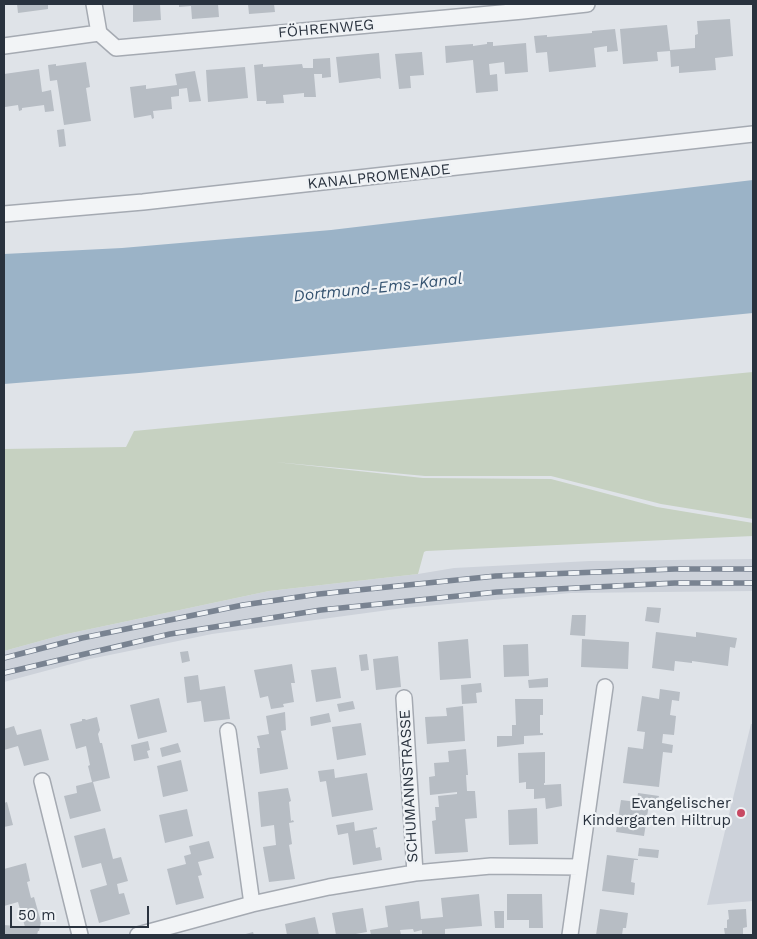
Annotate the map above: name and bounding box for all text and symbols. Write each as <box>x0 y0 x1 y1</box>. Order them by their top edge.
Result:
street label: FÖHRENWEG <box>277 16 375 42</box>
street label: KANALPROMENADE <box>307 161 451 193</box>
water label: Dortmund-Ems-Kanal <box>293 270 463 306</box>
street label: SCHUMANNSTRASSE <box>396 709 422 863</box>
place label: Evangelischer Kindergarten Hiltrup <box>582 795 731 830</box>
marker: Evangelischer Kindergarten Hiltrup <box>735 807 747 819</box>
scale bar <box>12 896 151 928</box>
text: 50 m <box>18 906 55 924</box>

